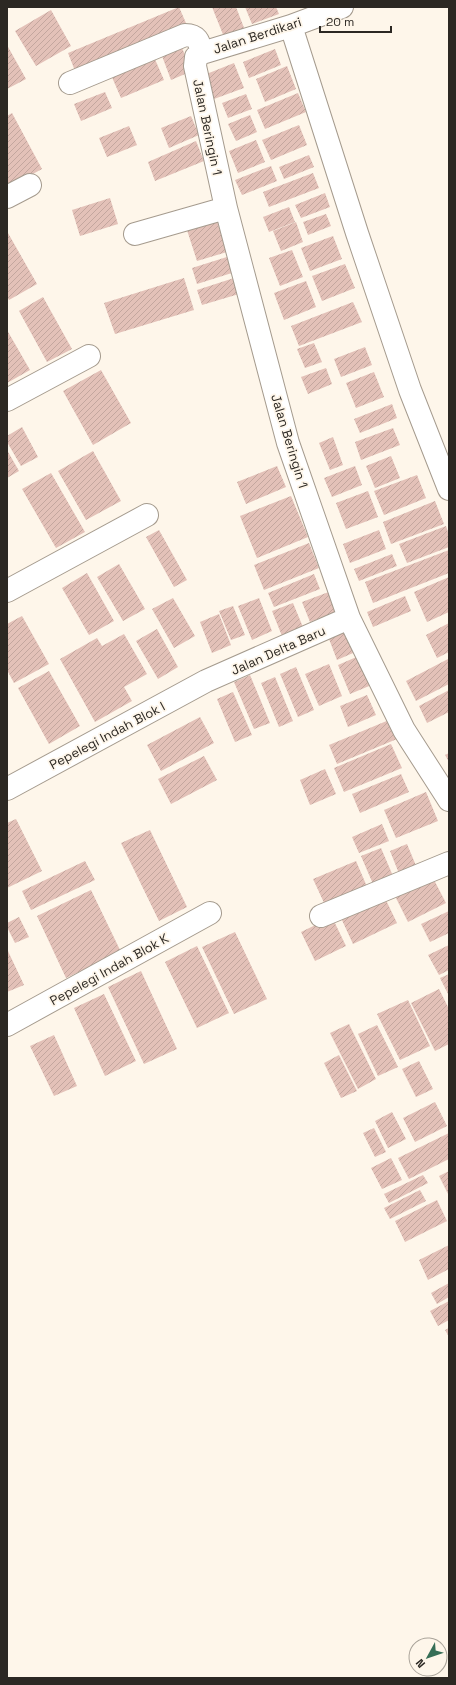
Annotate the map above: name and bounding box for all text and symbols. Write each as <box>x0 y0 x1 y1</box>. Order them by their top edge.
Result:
scale bar <box>320 8 391 34</box>
street label: Jalan Berdikari <box>211 13 303 58</box>
text: 20 m <box>326 14 354 30</box>
street label: Jalan Beringin 1 <box>189 78 226 177</box>
street label: Jalan Beringin 1 <box>267 392 312 490</box>
street label: Jalan Delta Baru <box>228 622 328 679</box>
street label: Pepelegi Indah Blok I <box>46 698 168 773</box>
street label: Pepelegi Indah Blok K <box>47 930 172 1009</box>
north arrow <box>408 1637 448 1677</box>
text: N <box>413 1656 428 1671</box>

